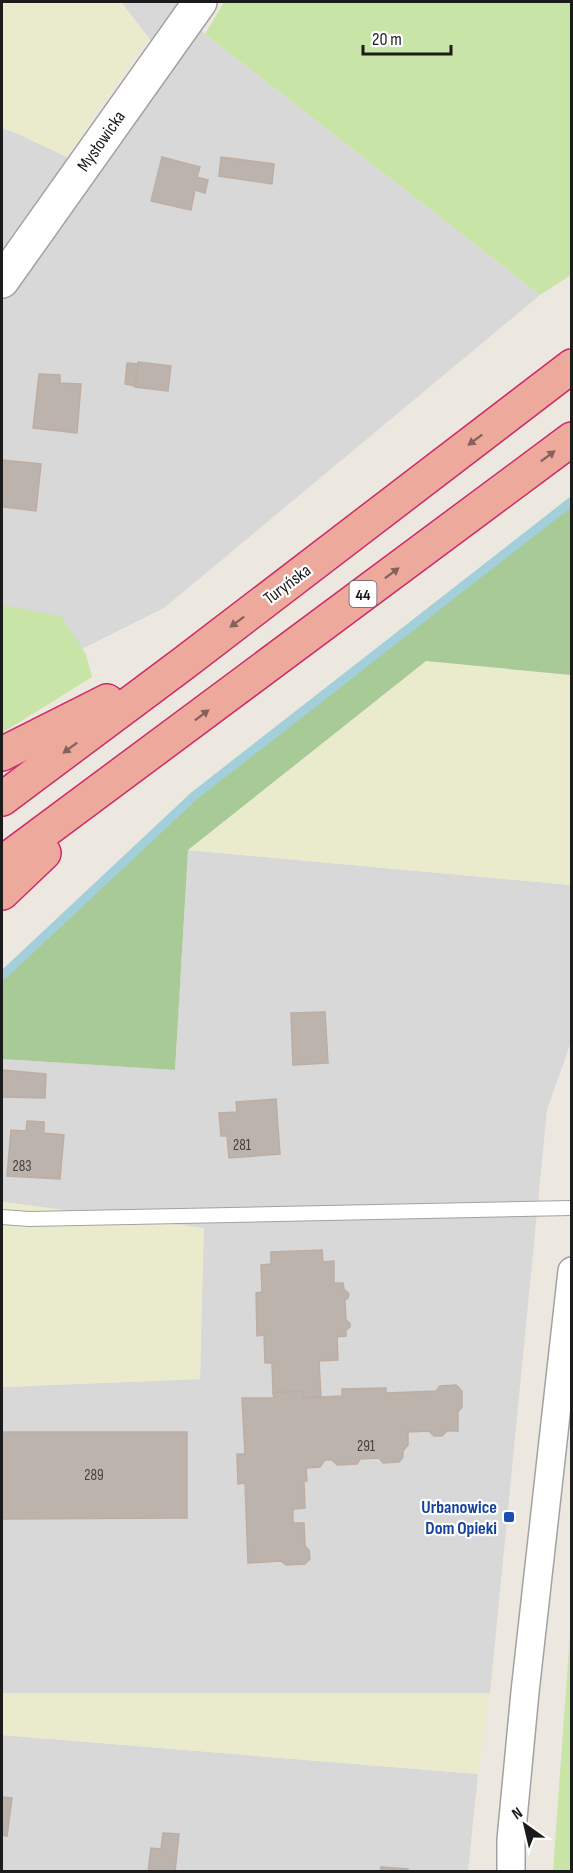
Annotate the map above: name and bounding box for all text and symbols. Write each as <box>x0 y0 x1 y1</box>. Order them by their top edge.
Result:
scale bar <box>363 18 452 56</box>
text: 20 m <box>372 29 402 50</box>
street label: Mysłowicka <box>73 107 130 176</box>
one-way arrow <box>467 433 483 446</box>
one-way arrow <box>540 450 556 462</box>
street label: Turyńska <box>260 560 315 609</box>
one-way arrow <box>383 567 399 579</box>
road number: 44 <box>350 581 376 607</box>
one-way arrow <box>229 616 245 629</box>
one-way arrow <box>194 709 209 721</box>
one-way arrow <box>62 742 78 754</box>
house number: 281 <box>233 1136 252 1155</box>
house number: 283 <box>12 1157 32 1176</box>
house number: 291 <box>357 1437 376 1456</box>
house number: 289 <box>84 1466 104 1485</box>
place label: Urbanowice Dom Opieki <box>421 1497 497 1539</box>
marker: Urbanowice Dom Opieki <box>502 1510 516 1524</box>
north arrow <box>495 1795 555 1855</box>
text: N <box>509 1804 526 1824</box>

